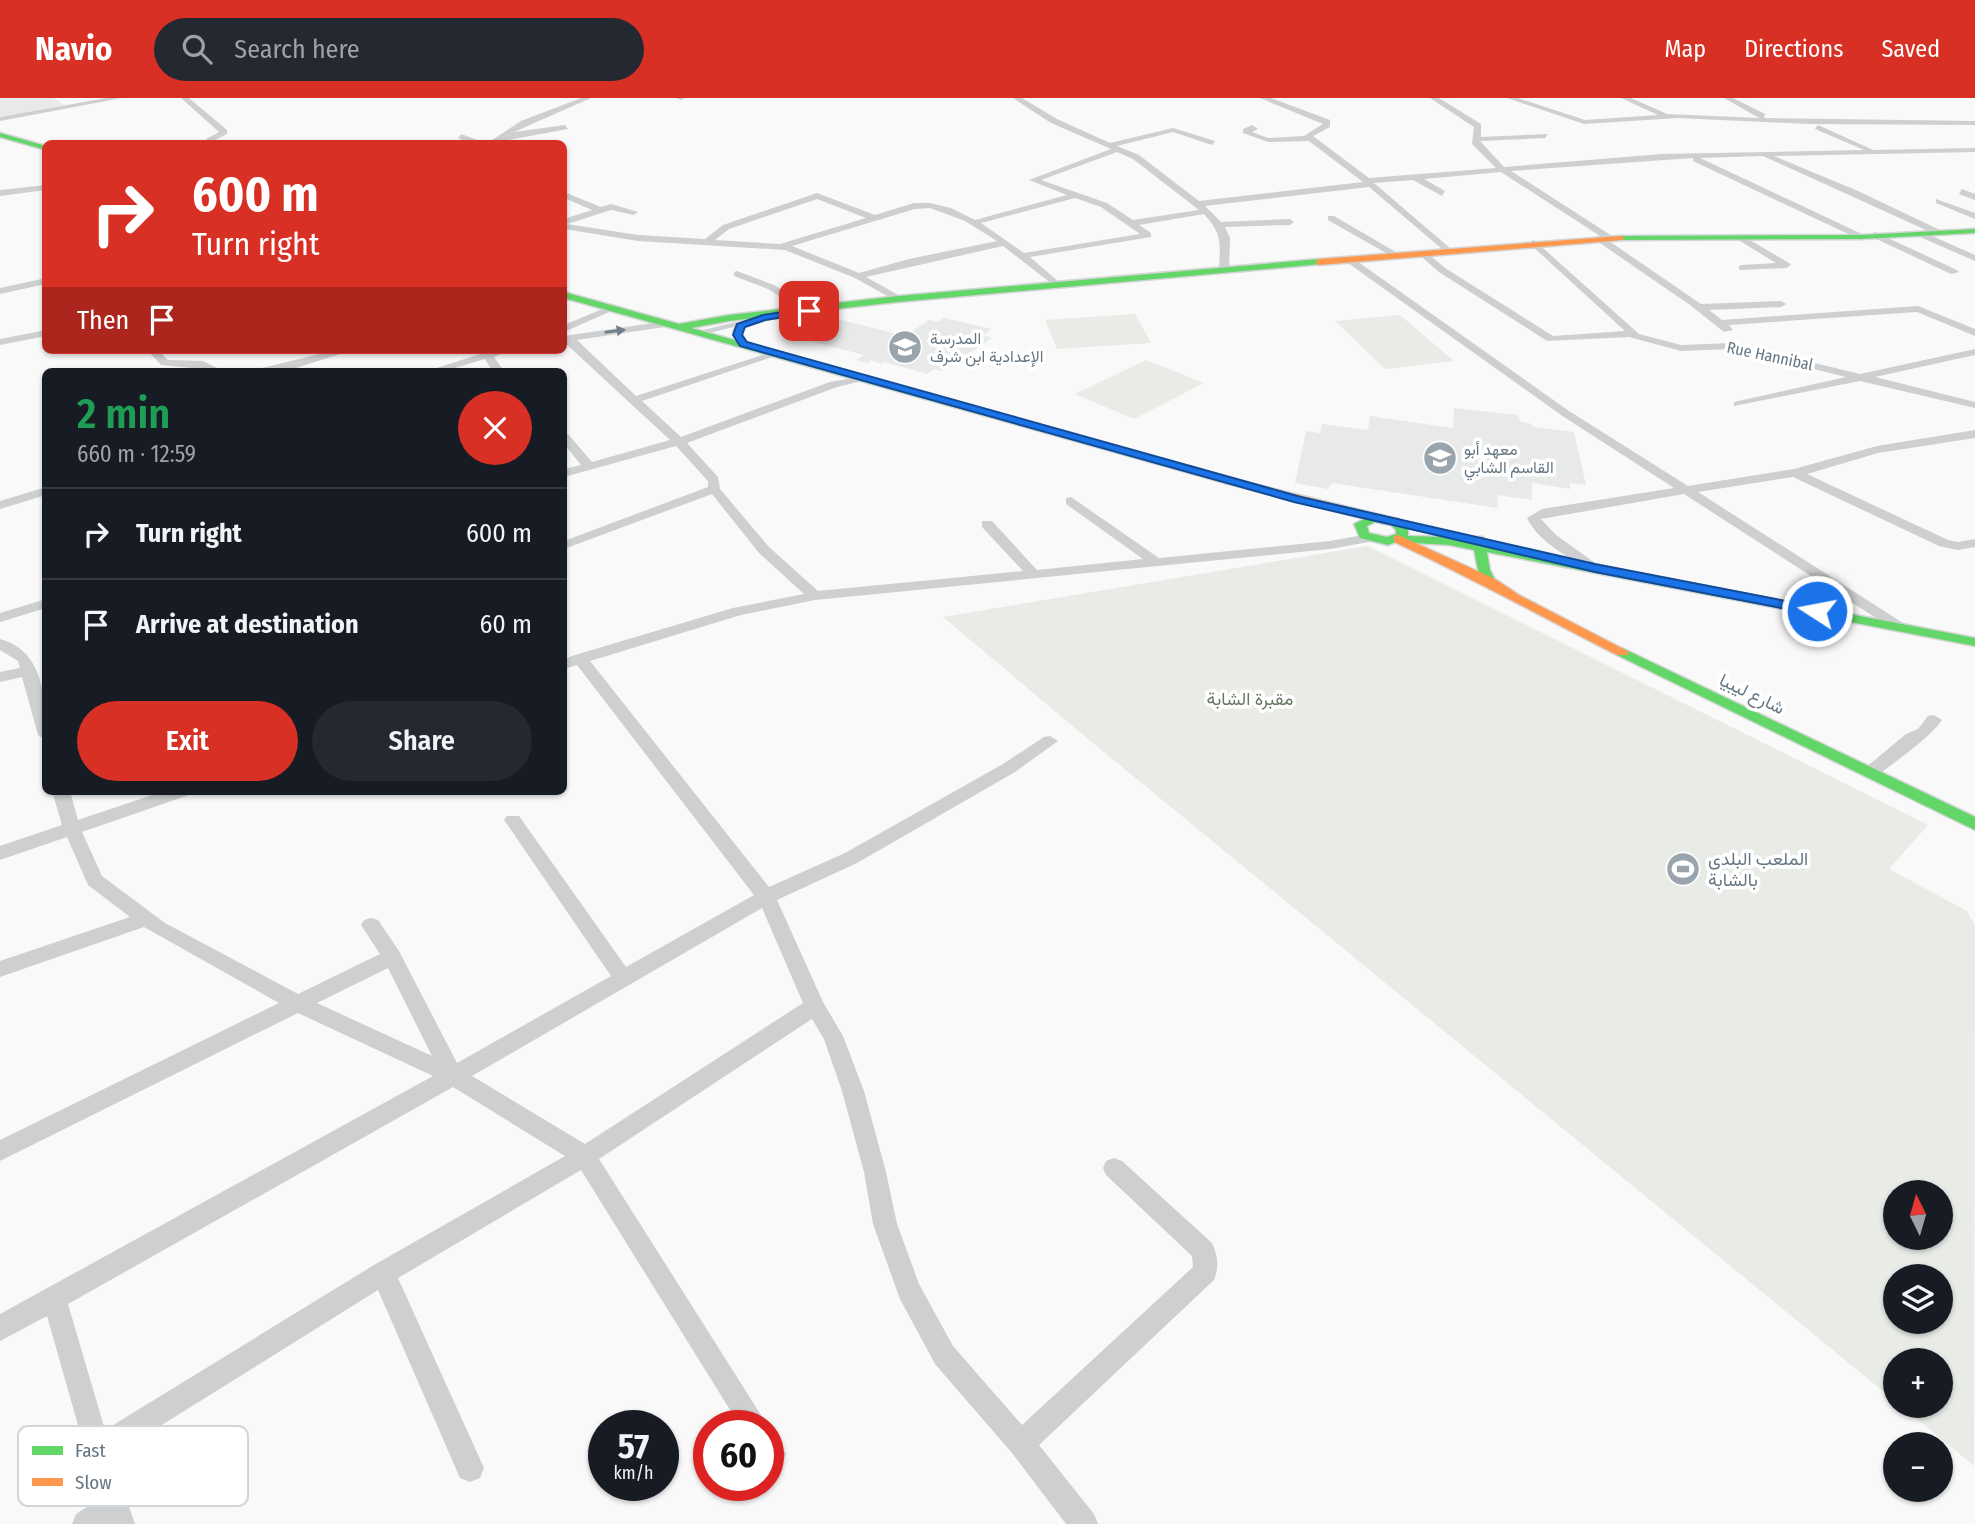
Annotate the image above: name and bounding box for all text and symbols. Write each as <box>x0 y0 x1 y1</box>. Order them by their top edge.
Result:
search box <box>154 18 644 81</box>
text: Navio <box>35 29 112 69</box>
icon: search <box>178 30 216 68</box>
text: Search here <box>234 34 360 65</box>
text: Map <box>1665 35 1706 63</box>
text: Directions <box>1744 35 1843 63</box>
text: Saved <box>1881 35 1940 63</box>
text: 600 m <box>192 165 319 224</box>
icon: right <box>77 168 168 259</box>
text: Turn right <box>192 225 319 263</box>
pin <box>779 281 839 341</box>
icon: arrive <box>790 292 828 330</box>
icon: arrive <box>143 301 181 339</box>
text: Then <box>77 305 129 336</box>
one-way arrow <box>604 325 626 336</box>
school or university icon: المدرسة الإعدادية ابن شرف <box>886 328 924 366</box>
place label: المدرسة الإعدادية ابن شرف <box>930 329 1043 367</box>
street label: Rue Hannibal <box>1725 338 1815 374</box>
text: 2 min <box>77 389 170 439</box>
button: close <box>458 391 532 465</box>
school or university icon: معهد أبو القاسم الشابي <box>1421 439 1459 477</box>
text: 660 m · 12:59 <box>77 440 196 468</box>
place label: معهد أبو القاسم الشابي <box>1464 440 1554 481</box>
icon: right <box>77 515 115 553</box>
text: Turn right <box>136 518 242 549</box>
text: 600 m <box>466 518 532 549</box>
position arrow <box>1780 574 1854 648</box>
icon: arrive <box>77 606 115 644</box>
text: Arrive at destination <box>136 609 359 640</box>
text: 60 m <box>479 609 532 640</box>
street label: شارع ليبيا <box>1715 669 1788 720</box>
park label: مقبرة الشابة <box>1207 688 1293 710</box>
button: Exit <box>77 701 298 781</box>
button: Share <box>312 701 532 781</box>
place label: الملعب البلدي بالشابة <box>1708 848 1808 891</box>
sports icon: الملعب البلدي بالشابة <box>1664 850 1702 888</box>
north arrow <box>1883 1180 1953 1250</box>
map controls <box>1883 1180 1953 1502</box>
button: layers <box>1883 1264 1953 1334</box>
button: + <box>1883 1348 1953 1418</box>
speed limit sign: 60 <box>693 1410 784 1501</box>
text: 57 <box>618 1425 649 1467</box>
legend <box>18 1426 248 1506</box>
button: − <box>1883 1432 1953 1502</box>
text: Fast <box>75 1439 106 1462</box>
text: km/h <box>613 1462 654 1484</box>
text: Slow <box>75 1471 112 1494</box>

